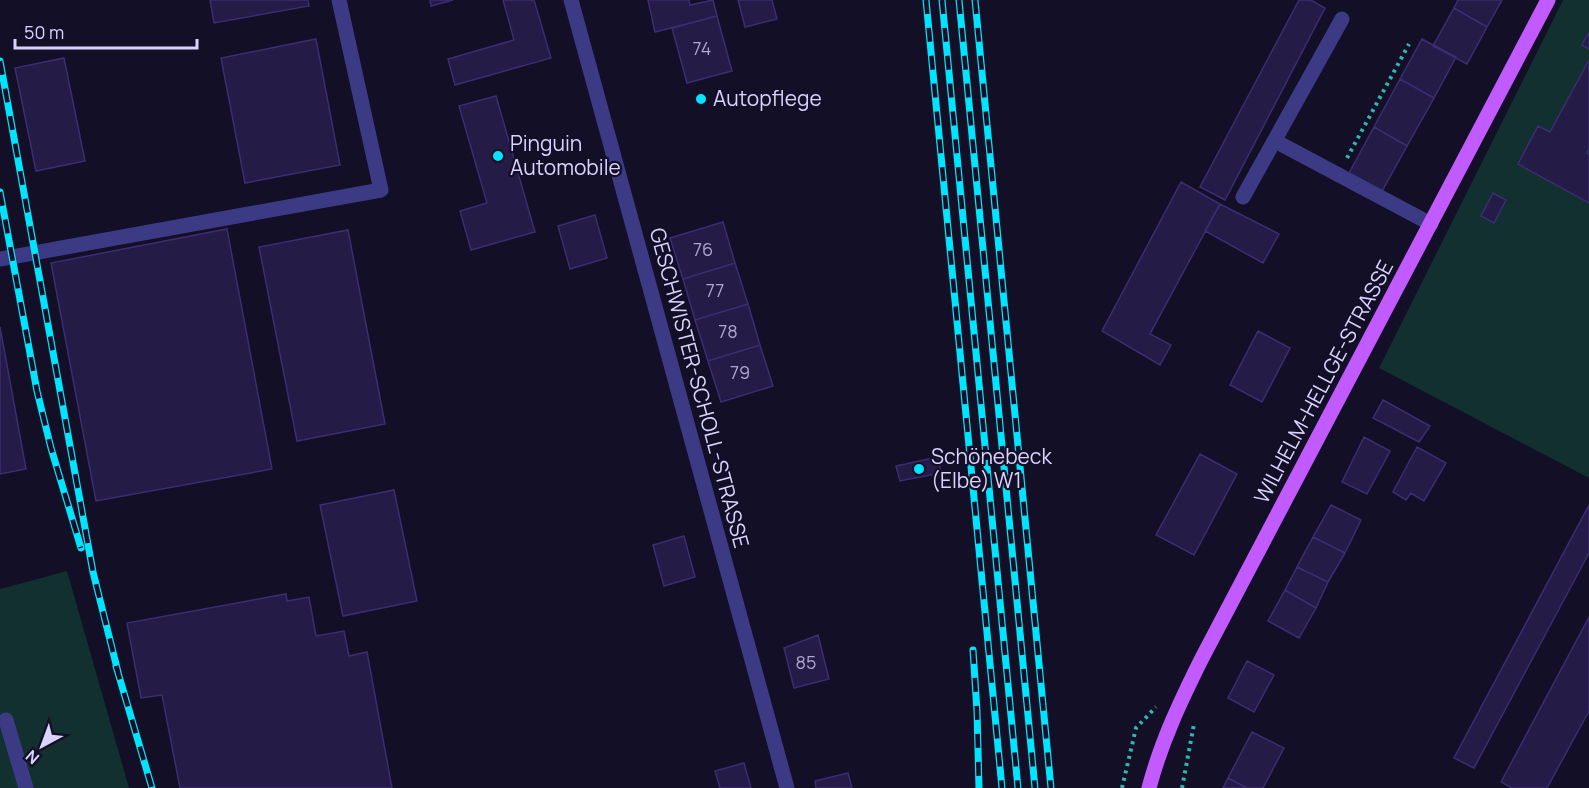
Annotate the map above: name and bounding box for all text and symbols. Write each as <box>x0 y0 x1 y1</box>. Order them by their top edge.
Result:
scale bar <box>15 12 196 50</box>
text: 50 m <box>24 20 64 44</box>
house number: 74 <box>693 36 711 60</box>
place label: Autopflege <box>713 84 822 112</box>
marker: Autopflege <box>694 92 708 106</box>
place label: Pinguin Automobile <box>510 129 621 181</box>
marker: Pinguin Automobile <box>491 149 505 163</box>
street label: GESCHWISTER-SCHOLL-STRASSE <box>644 225 756 551</box>
house number: 76 <box>693 237 713 261</box>
street label: WILHELM-HELLGE-STRASSE <box>1247 255 1399 508</box>
house number: 77 <box>706 278 724 302</box>
house number: 78 <box>718 319 738 343</box>
house number: 79 <box>730 360 750 384</box>
place label: Schönebeck (Elbe) W1 <box>931 442 1052 494</box>
marker: Schönebeck (Elbe) W1 <box>912 462 926 476</box>
house number: 85 <box>796 650 816 674</box>
north arrow <box>12 716 72 776</box>
text: N <box>21 745 44 769</box>

